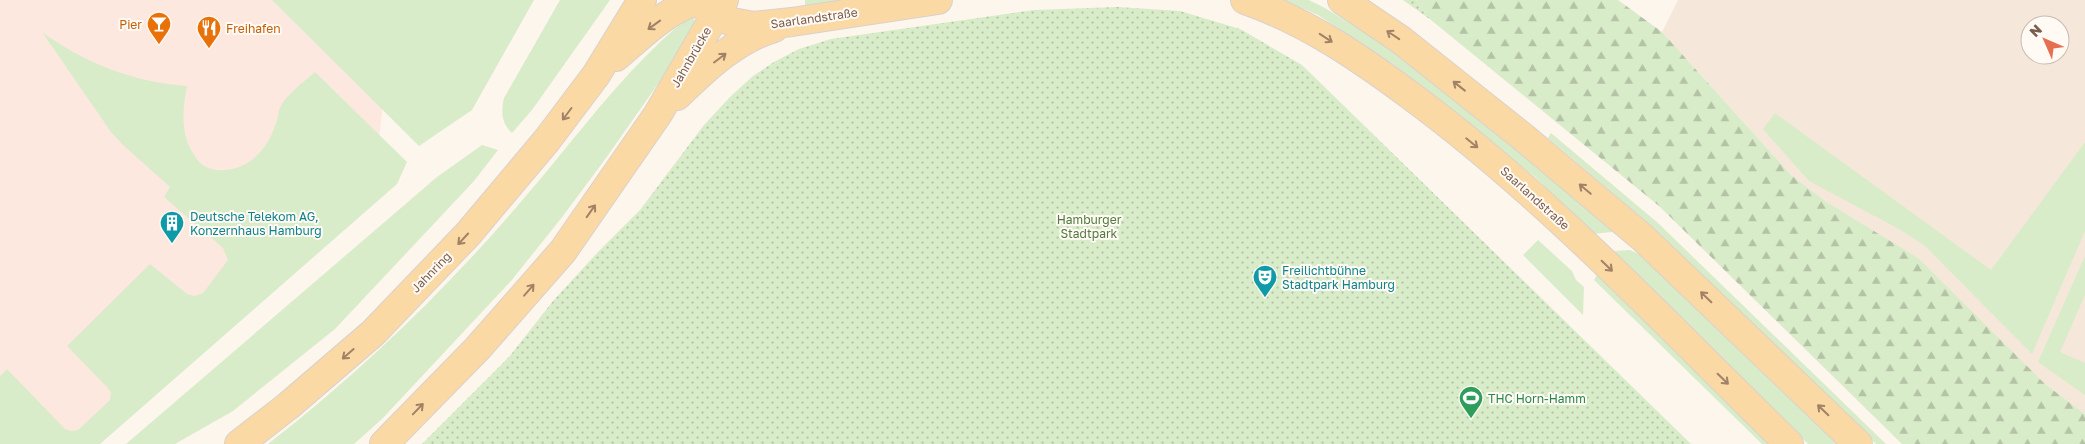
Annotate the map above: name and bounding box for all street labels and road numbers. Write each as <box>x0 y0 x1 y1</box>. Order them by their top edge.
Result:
street label: Saarlandstraße <box>770 4 859 32</box>
street label: Jahnbrücke <box>668 24 714 90</box>
street label: Saarlandstraße <box>1497 163 1573 233</box>
street label: Jahnring <box>408 248 454 296</box>

